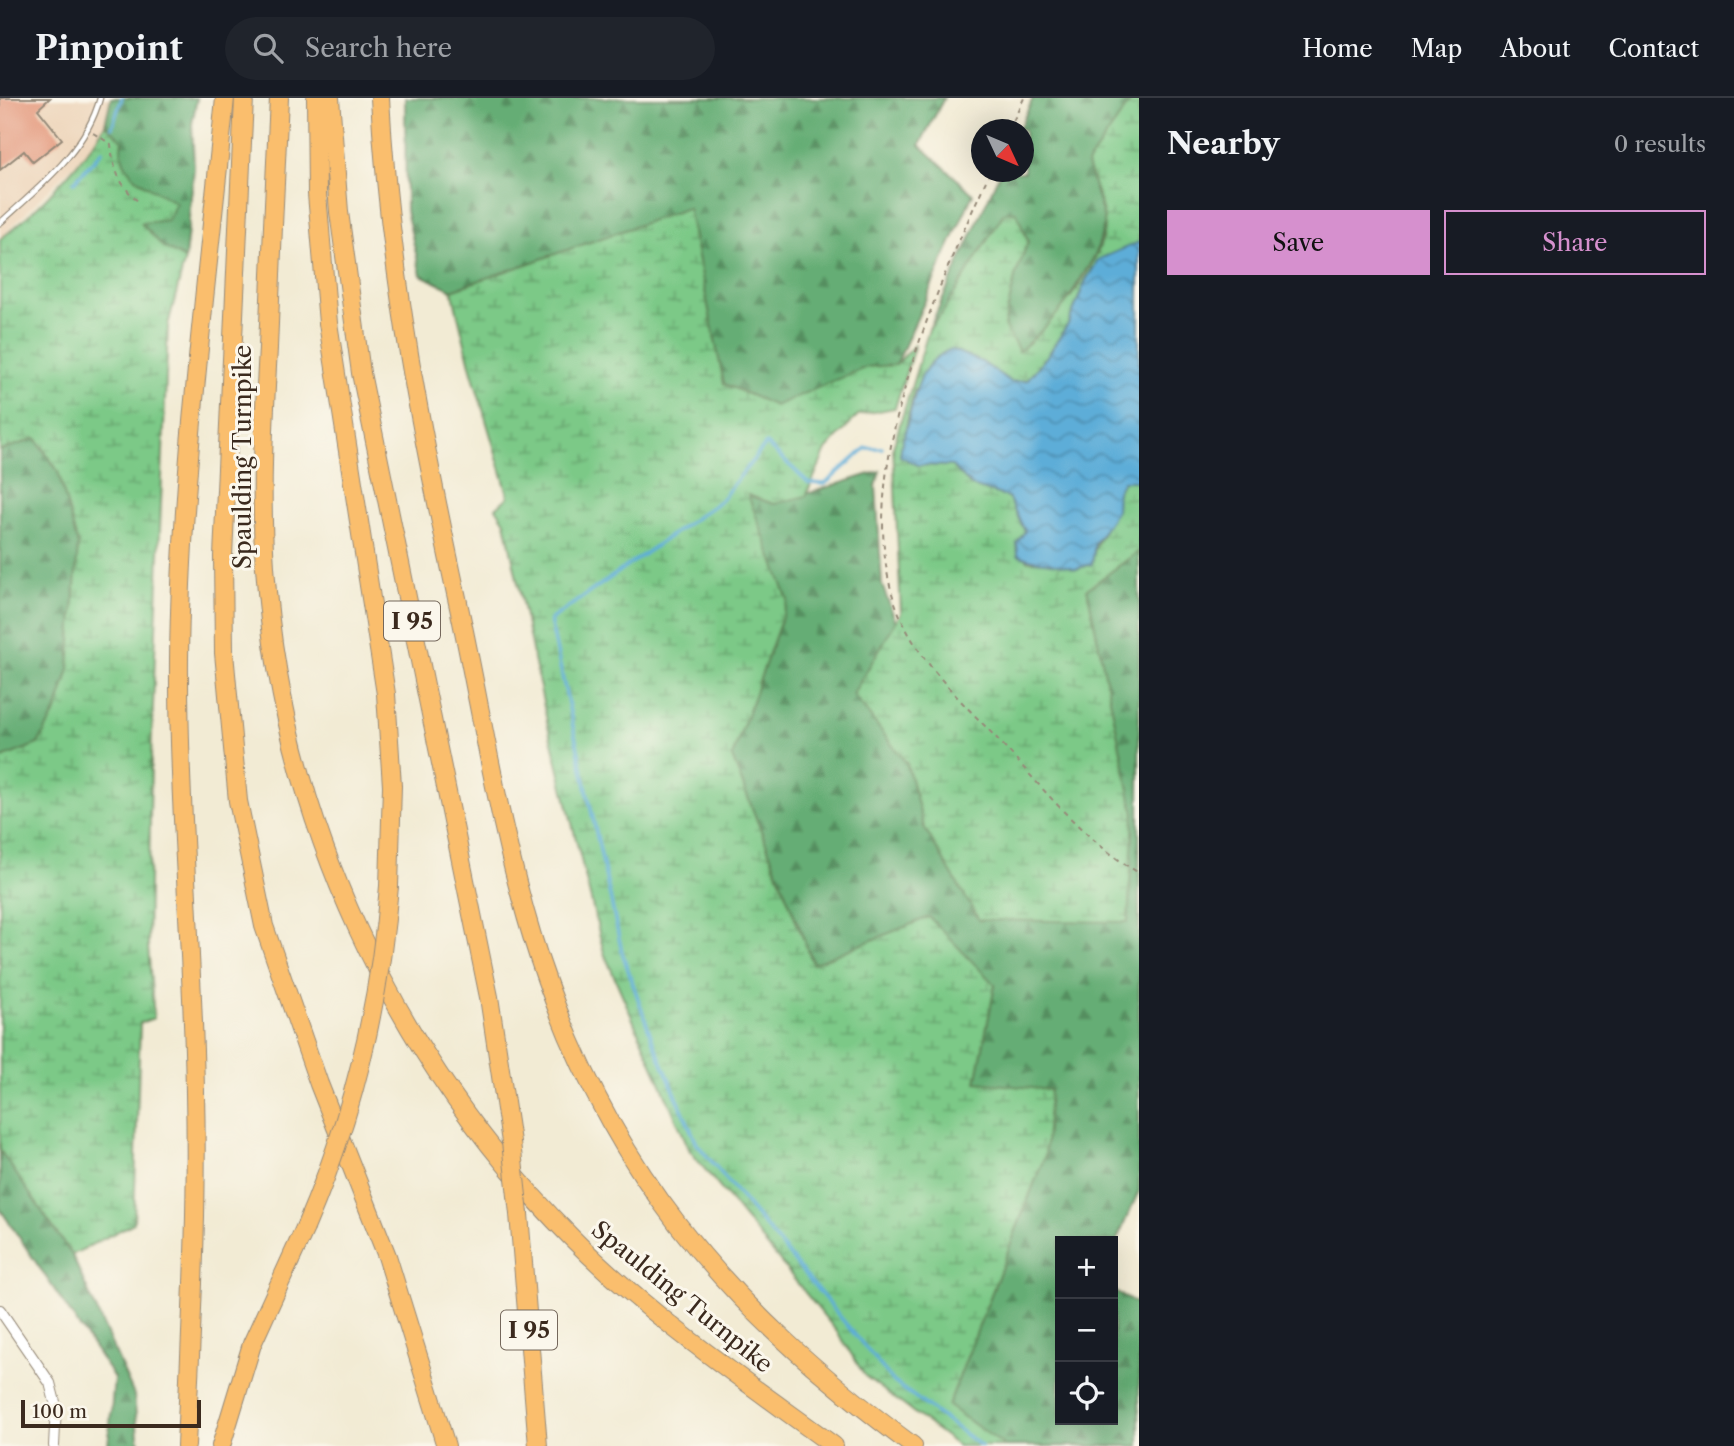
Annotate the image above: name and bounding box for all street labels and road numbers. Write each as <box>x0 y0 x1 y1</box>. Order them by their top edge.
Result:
street label: Spaulding Turnpike <box>228 345 257 569</box>
road number: I 95 <box>384 601 440 640</box>
street label: Spaulding Turnpike <box>586 1215 779 1379</box>
road number: I 95 <box>501 1310 557 1350</box>

